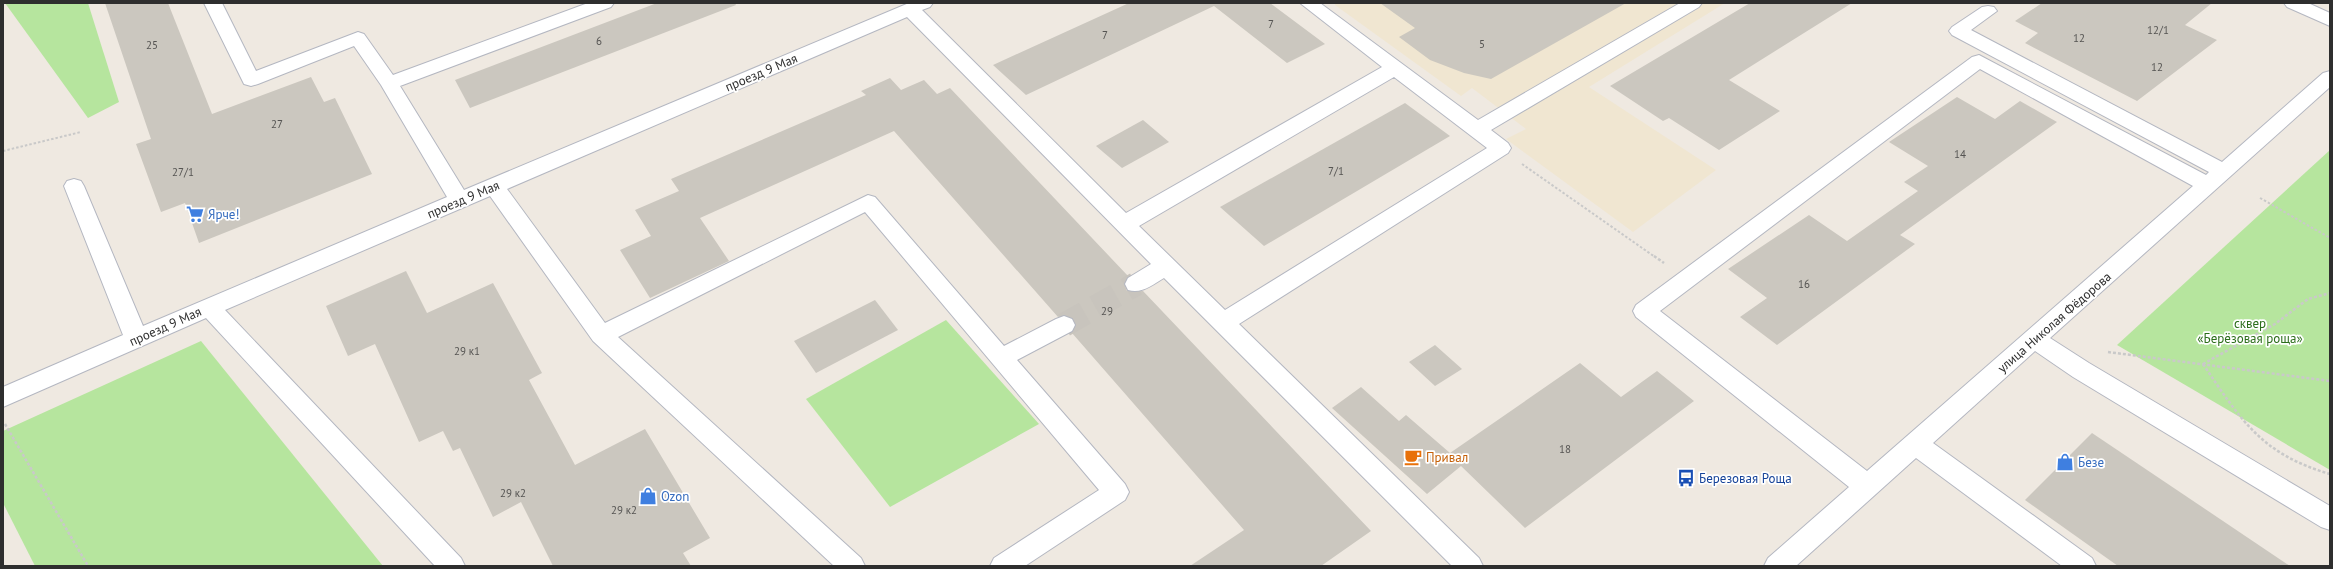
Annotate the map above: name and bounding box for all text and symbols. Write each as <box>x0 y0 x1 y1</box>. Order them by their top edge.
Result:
house number: 7 <box>1268 17 1274 31</box>
house number: 12/1 <box>2147 23 2169 37</box>
house number: 7 <box>1102 28 1108 42</box>
house number: 12 <box>2073 31 2085 45</box>
house number: 6 <box>596 34 602 48</box>
house number: 5 <box>1479 37 1485 51</box>
house number: 25 <box>146 38 158 52</box>
street label: проезд 9 Мая <box>722 50 800 95</box>
house number: 12 <box>2151 60 2163 74</box>
house number: 27 <box>271 117 283 131</box>
house number: 14 <box>1954 147 1966 161</box>
house number: 7/1 <box>1328 164 1344 178</box>
house number: 27/1 <box>172 165 194 179</box>
street label: проезд 9 Мая <box>424 177 502 222</box>
supermarket icon: Ярче! <box>185 204 205 224</box>
place label: Ярче! <box>208 206 239 223</box>
street label: улица Николая Фёдорова <box>1994 268 2115 376</box>
house number: 16 <box>1798 277 1810 291</box>
street label: проезд 9 Мая <box>126 303 204 350</box>
house number: 29 <box>1101 304 1113 318</box>
park label: сквер «Берёзовая роща» <box>2197 315 2303 347</box>
house number: 29 к1 <box>454 344 480 358</box>
house number: 18 <box>1559 442 1571 456</box>
cafe icon: Привал <box>1403 447 1423 467</box>
place label: Привал <box>1426 449 1468 466</box>
shop icon: Безе <box>2055 452 2075 472</box>
place label: Безе <box>2078 454 2104 471</box>
bus stop icon: Березовая Роща <box>1676 468 1696 488</box>
place label: Березовая Роща <box>1699 470 1792 487</box>
house number: 29 к2 <box>500 486 526 500</box>
shop icon: Ozon <box>638 486 658 506</box>
place label: Ozon <box>661 488 689 505</box>
house number: 29 к2 <box>611 503 637 517</box>

